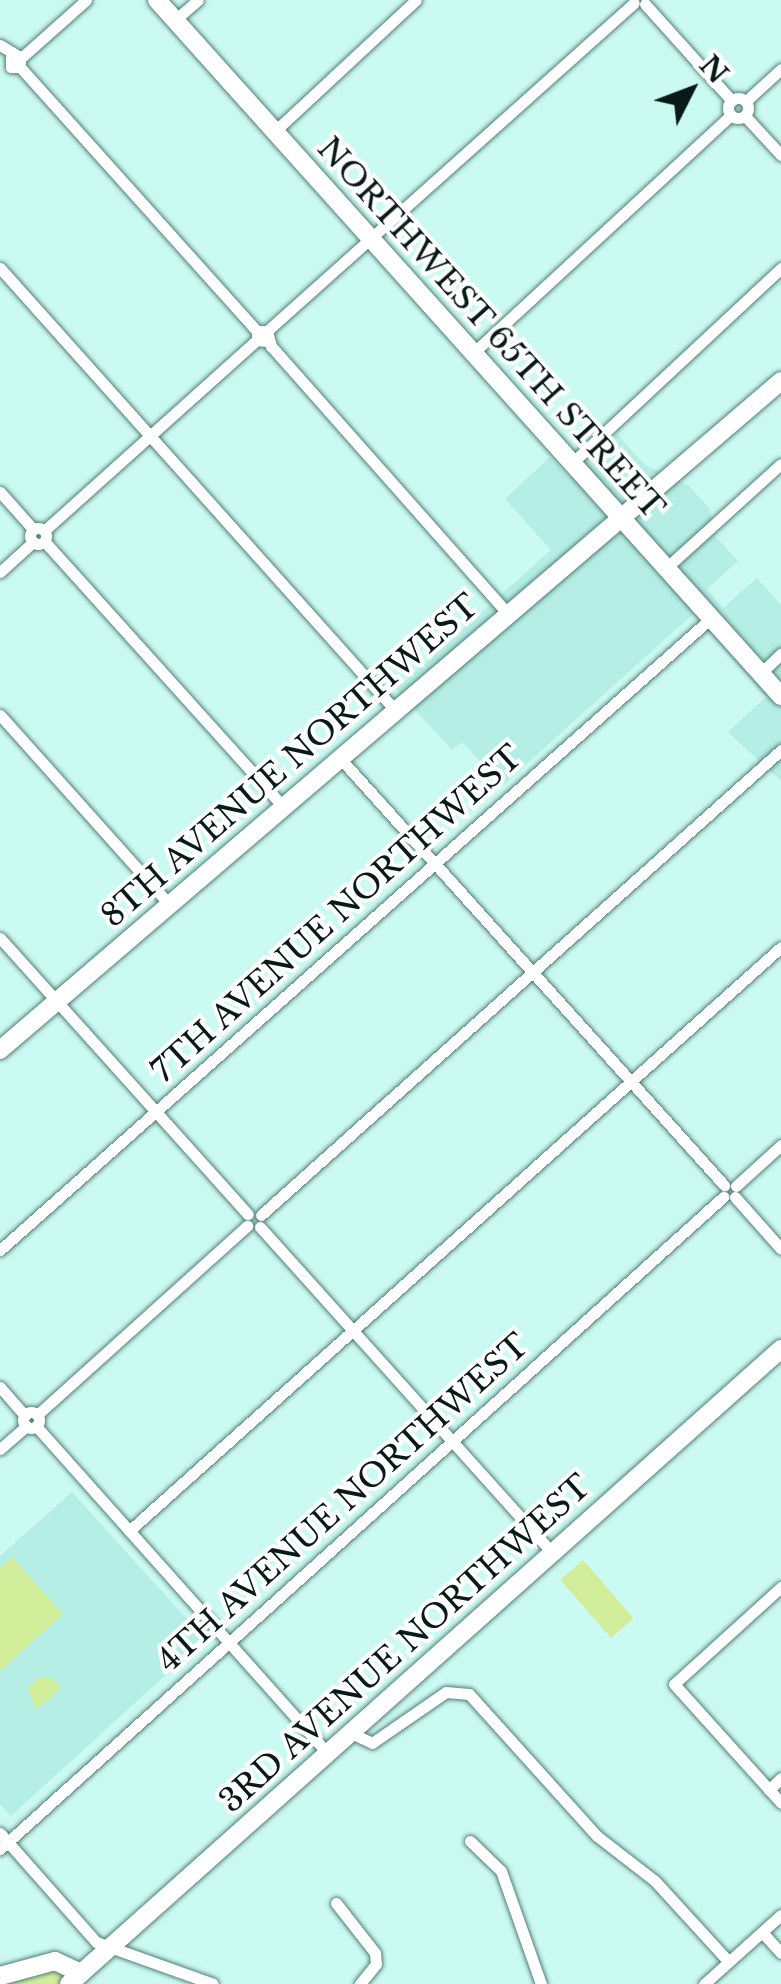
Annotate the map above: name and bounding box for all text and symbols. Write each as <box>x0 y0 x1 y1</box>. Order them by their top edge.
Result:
north arrow <box>641 40 741 140</box>
text: N <box>692 48 735 91</box>
street label: NORTHWEST 65TH STREET <box>309 129 673 527</box>
street label: 8TH AVENUE NORTHWEST <box>93 586 487 936</box>
street label: 7TH AVENUE NORTHWEST <box>144 737 530 1091</box>
street label: 4TH AVENUE NORTHWEST <box>149 1326 537 1680</box>
street label: 3RD AVENUE NORTHWEST <box>211 1467 599 1821</box>

